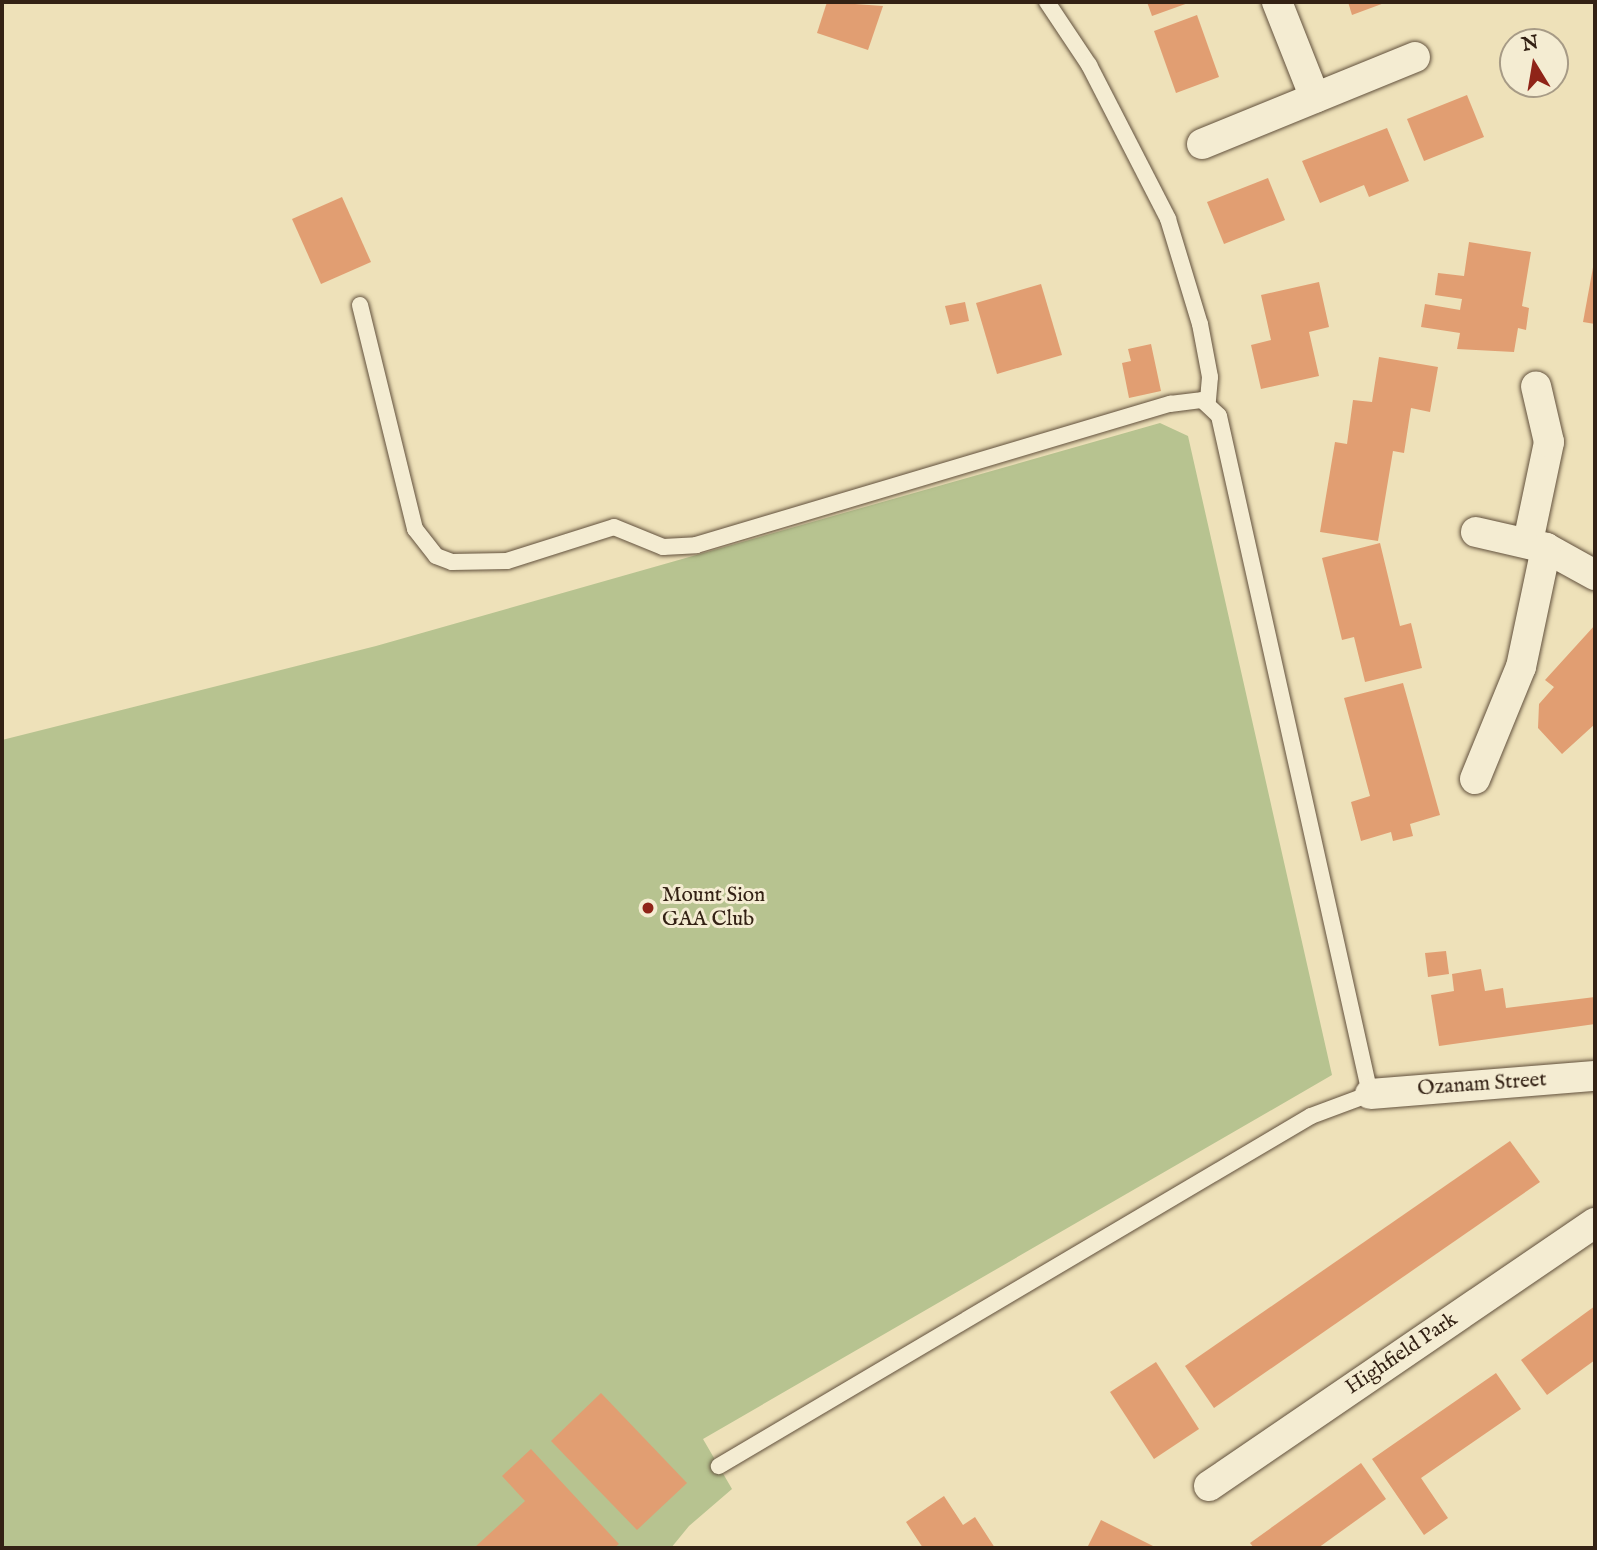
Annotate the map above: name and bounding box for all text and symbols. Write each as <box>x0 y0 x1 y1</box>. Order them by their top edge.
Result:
north arrow <box>1499 28 1569 98</box>
text: N <box>1520 31 1541 58</box>
place label: Mount Sion GAA Club <box>662 883 765 933</box>
marker: Mount Sion GAA Club <box>640 900 656 916</box>
street label: Ozanam Street <box>1417 1068 1547 1102</box>
street label: Highfield Park <box>1341 1307 1463 1401</box>

